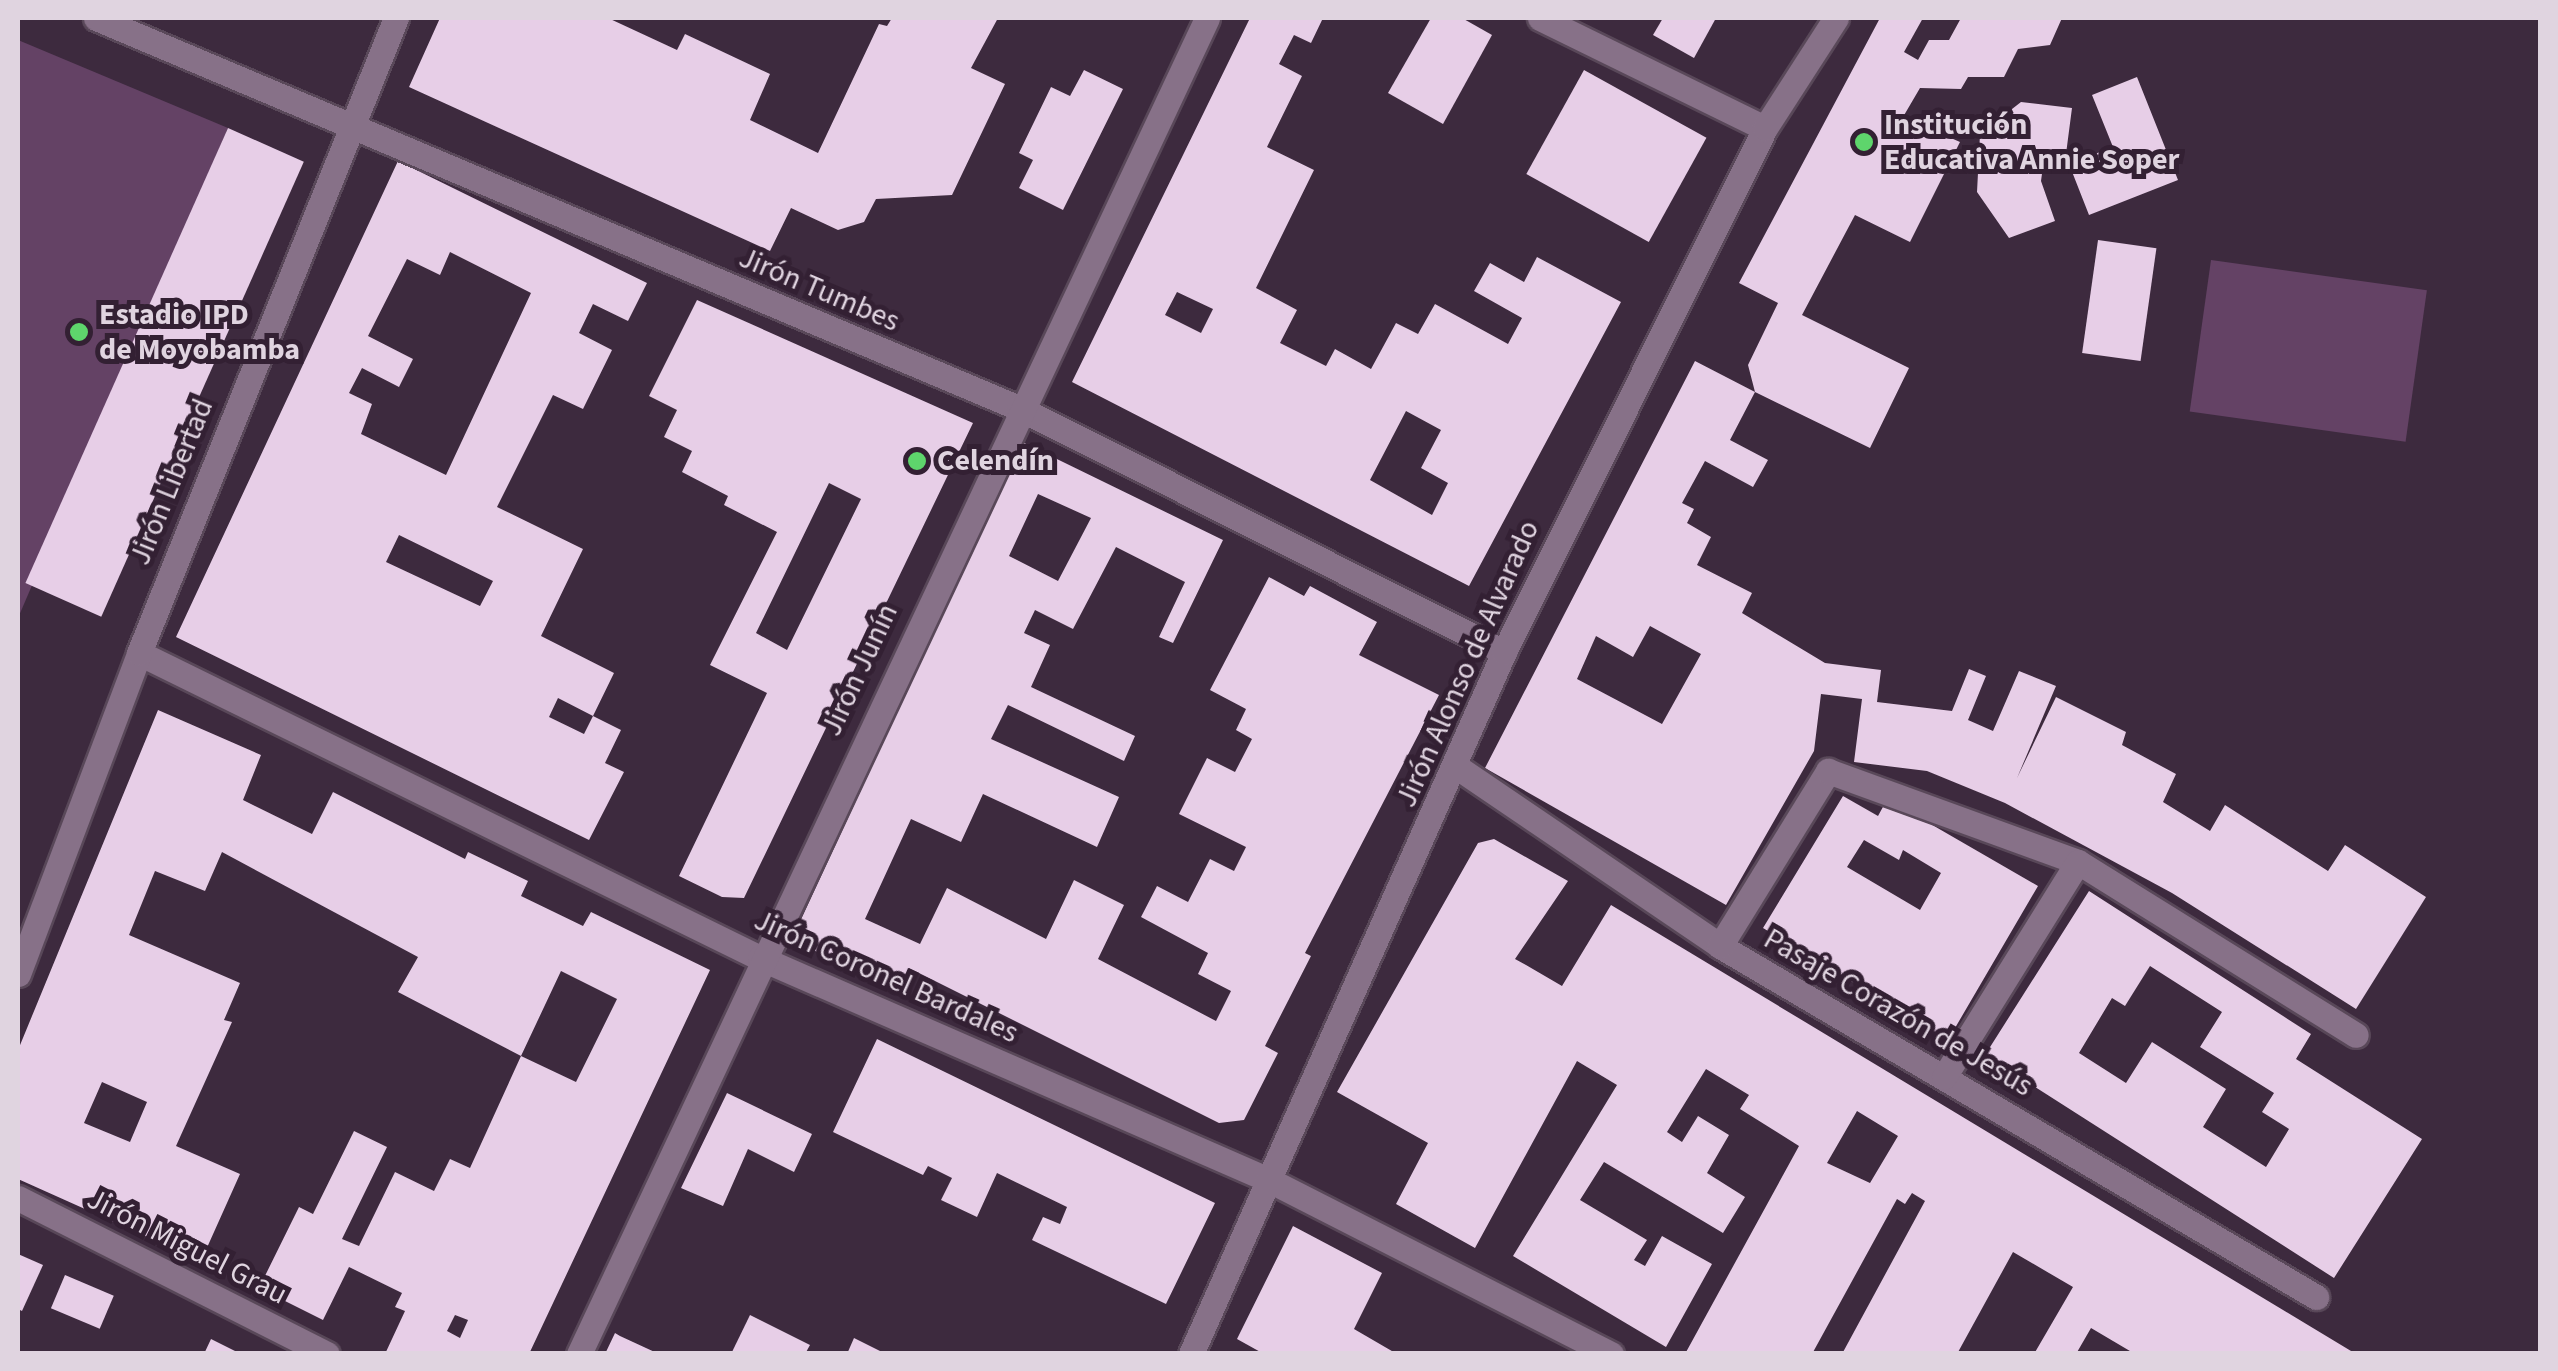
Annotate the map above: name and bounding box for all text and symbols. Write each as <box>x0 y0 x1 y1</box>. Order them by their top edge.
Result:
place label: Institución Educativa Annie Soper <box>1884 107 2179 178</box>
marker: Institución Educativa Annie Soper <box>1853 131 1875 153</box>
street label: Jirón Tumbes <box>734 240 904 340</box>
place label: Estadio IPD de Moyobamba <box>99 297 300 368</box>
marker: Estadio IPD de Moyobamba <box>68 321 90 343</box>
street label: Jirón Libertad <box>122 394 222 570</box>
place label: Celendín <box>937 443 1054 479</box>
marker: Celendín <box>906 450 928 472</box>
street label: Jirón Alonso de Alvarado <box>1389 515 1547 813</box>
street label: Jirón Junín <box>814 598 906 742</box>
street label: Jirón Coronel Bardales <box>749 903 1023 1051</box>
street label: Pasaje Corazón de Jesús <box>1757 921 2039 1105</box>
street label: Jirón Miguel Grau <box>81 1181 293 1313</box>

